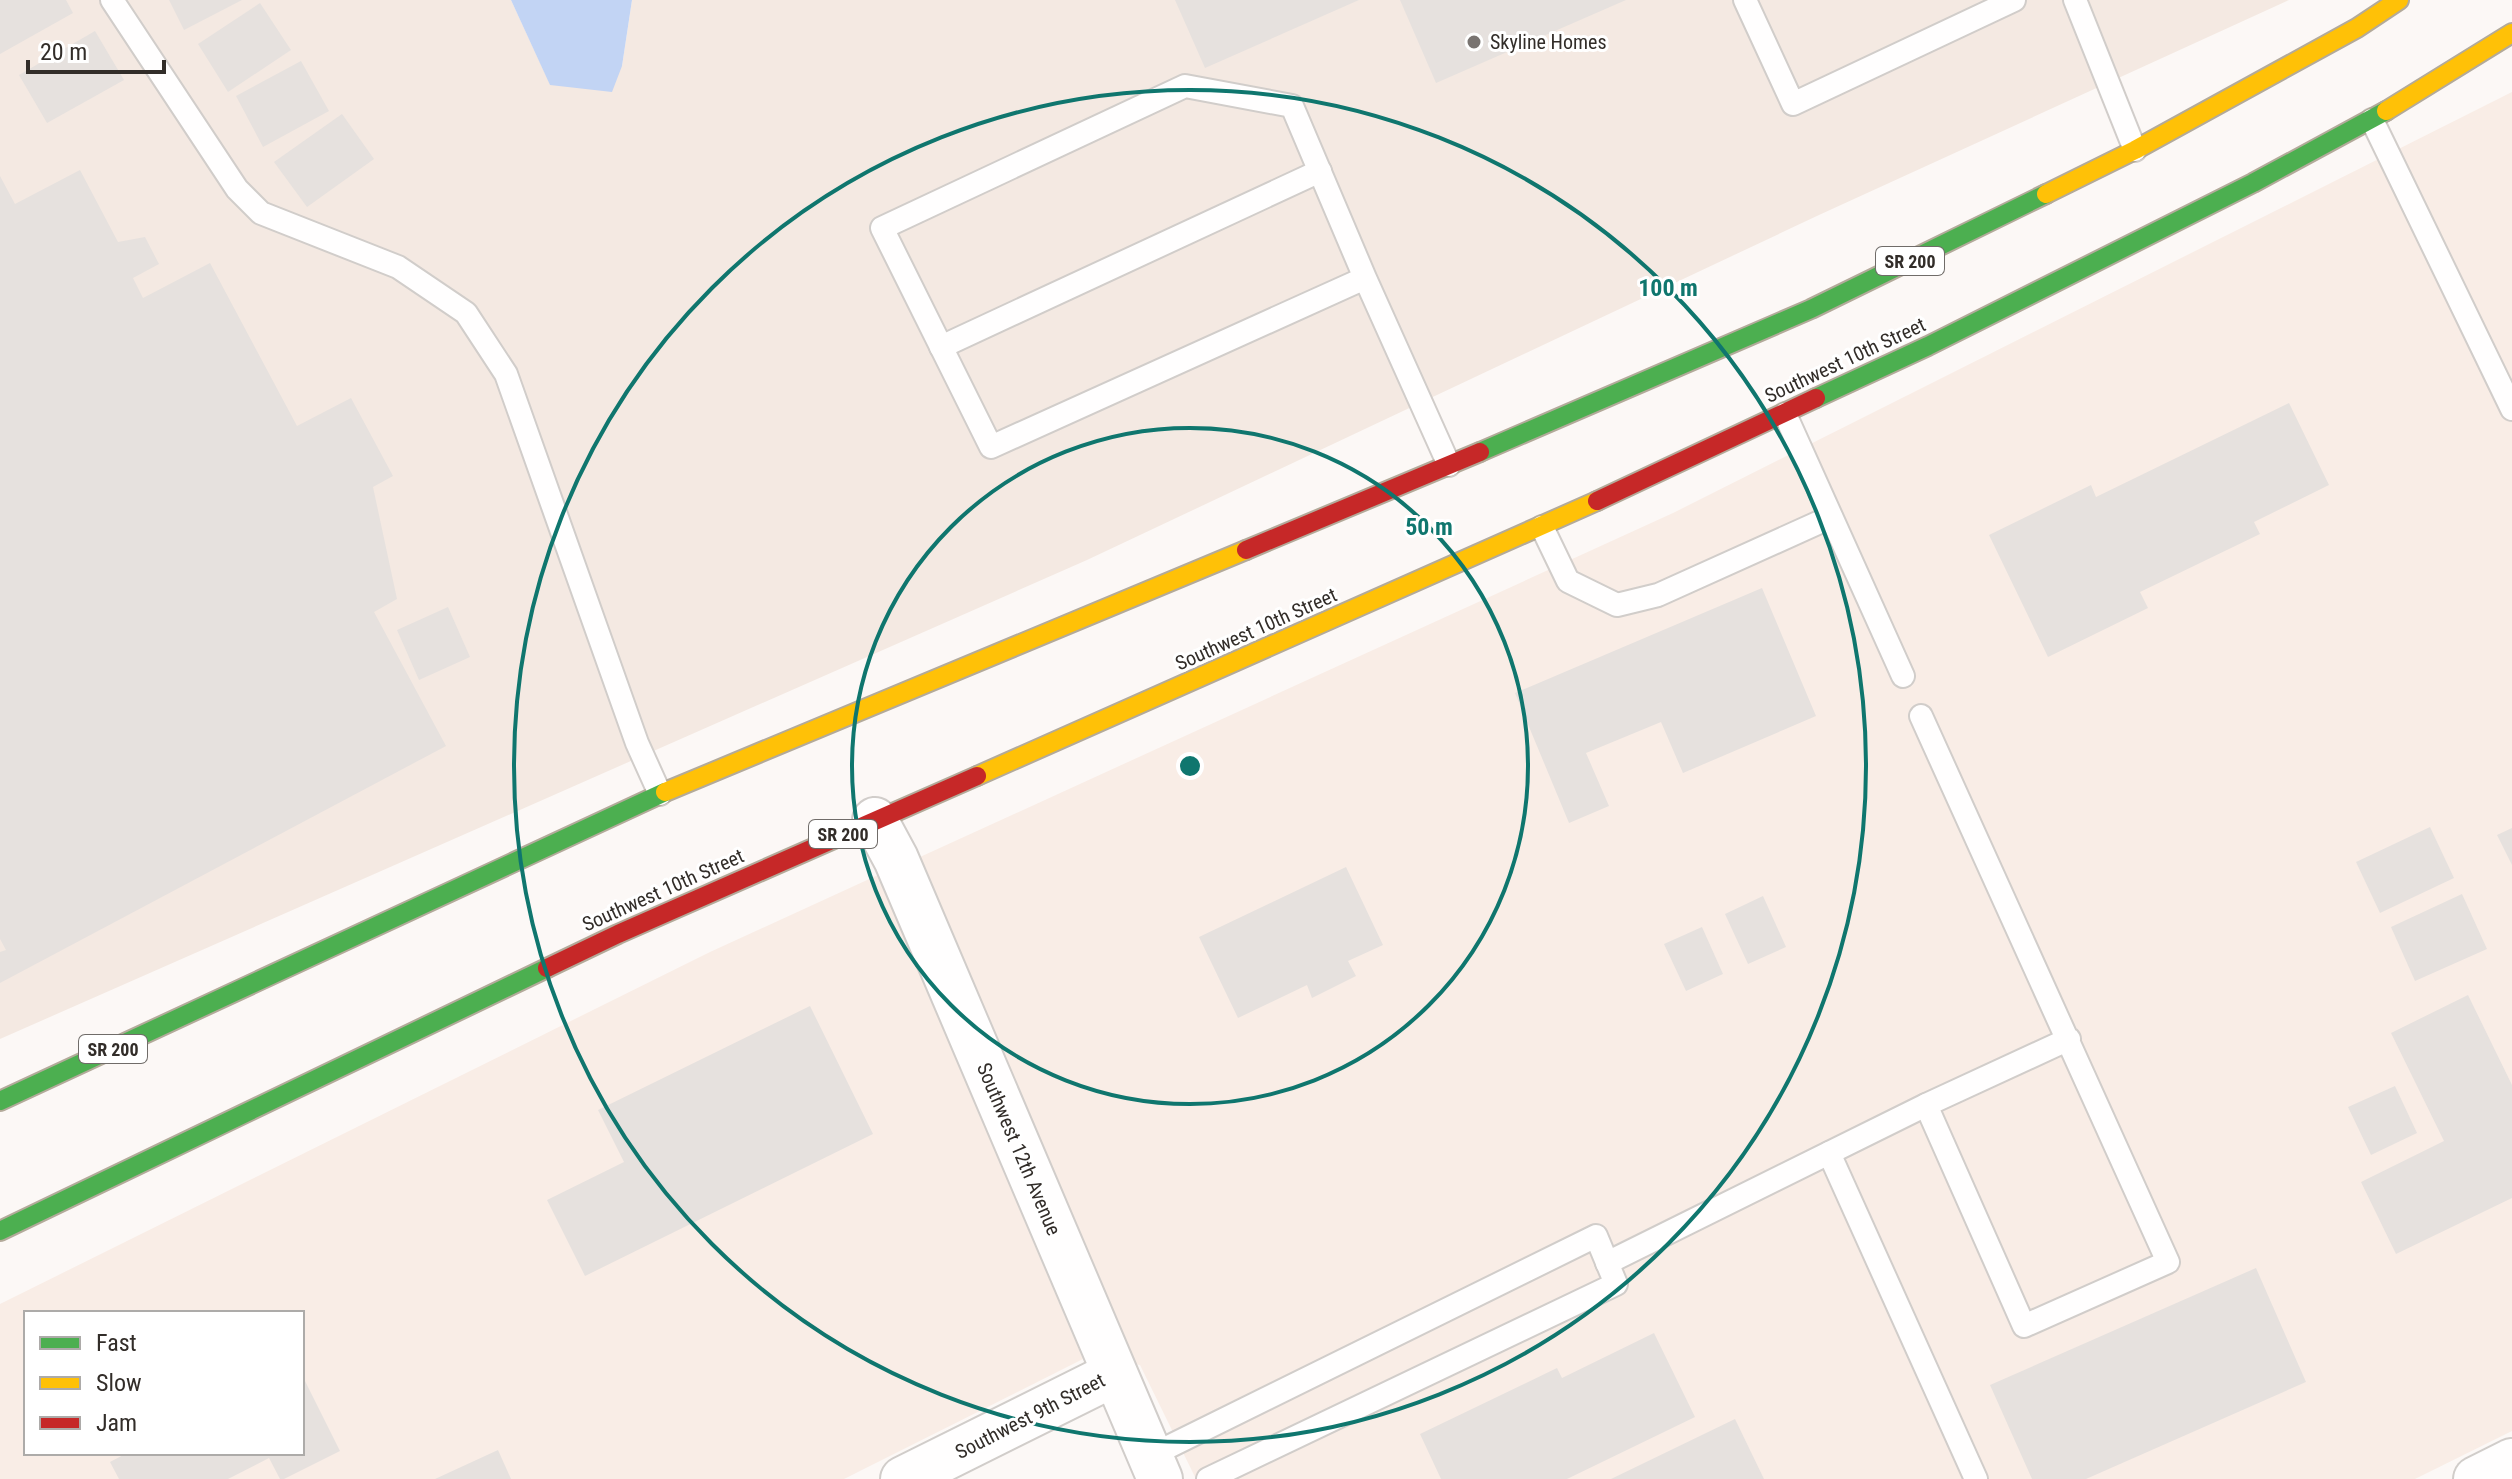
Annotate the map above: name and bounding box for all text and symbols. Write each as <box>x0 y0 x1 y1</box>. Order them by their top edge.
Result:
scale bar <box>28 24 164 74</box>
place label: Skyline Homes <box>1490 30 1607 54</box>
marker: Skyline Homes <box>1465 33 1483 51</box>
text: 20 m <box>40 38 87 66</box>
road number: SR 200 <box>1876 247 1944 275</box>
text: 100 m <box>1638 274 1698 302</box>
street label: Southwest 10th Street <box>1761 312 1929 408</box>
text: 50 m <box>1405 513 1453 541</box>
street label: Southwest 10th Street <box>1171 583 1341 675</box>
centre of rings <box>1176 752 1204 780</box>
road number: SR 200 <box>809 820 877 848</box>
street label: Southwest 10th Street <box>578 844 748 936</box>
road number: SR 200 <box>79 1035 147 1063</box>
street label: Southwest 12th Avenue <box>972 1059 1066 1239</box>
legend <box>24 1311 304 1455</box>
text: Fast <box>96 1329 137 1357</box>
street label: Southwest 9th Street <box>951 1368 1109 1464</box>
text: Slow <box>96 1369 142 1397</box>
text: Jam <box>96 1409 137 1437</box>

